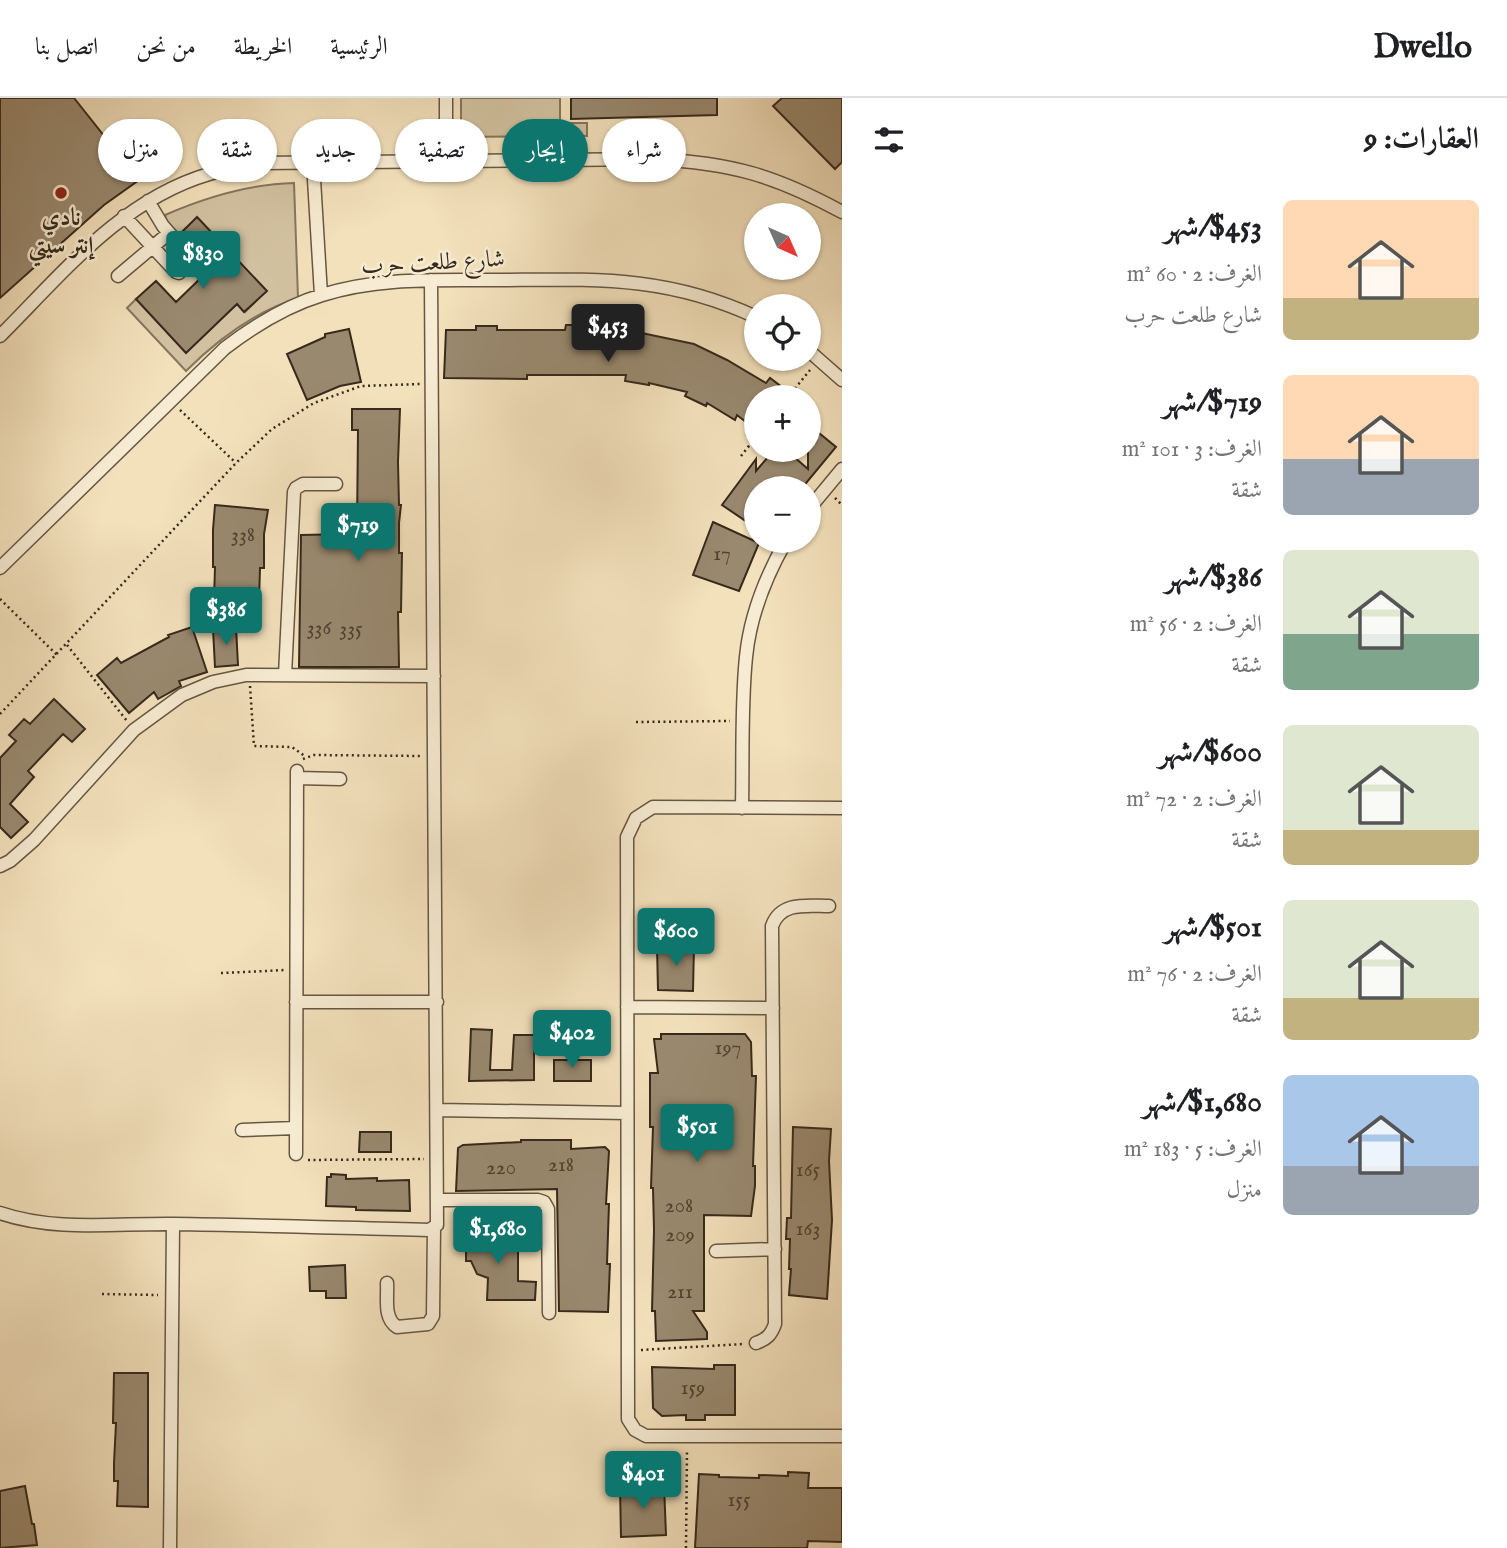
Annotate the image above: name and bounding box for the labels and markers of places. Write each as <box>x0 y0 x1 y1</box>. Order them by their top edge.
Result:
marker: نادي إنتر سيتي <box>53 185 69 201</box>
place label: نادي إنتر سيتي <box>28 203 95 267</box>
pin: $830 <box>162 232 244 291</box>
pin: $453 <box>567 304 649 364</box>
pin: $719 <box>317 504 399 563</box>
pin: $386 <box>185 588 267 647</box>
pin: $600 <box>635 908 717 968</box>
pin: $402 <box>531 1010 613 1070</box>
pin: $501 <box>656 1104 738 1164</box>
pin: $1,680 <box>441 1206 555 1266</box>
pin: $401 <box>602 1452 684 1511</box>

